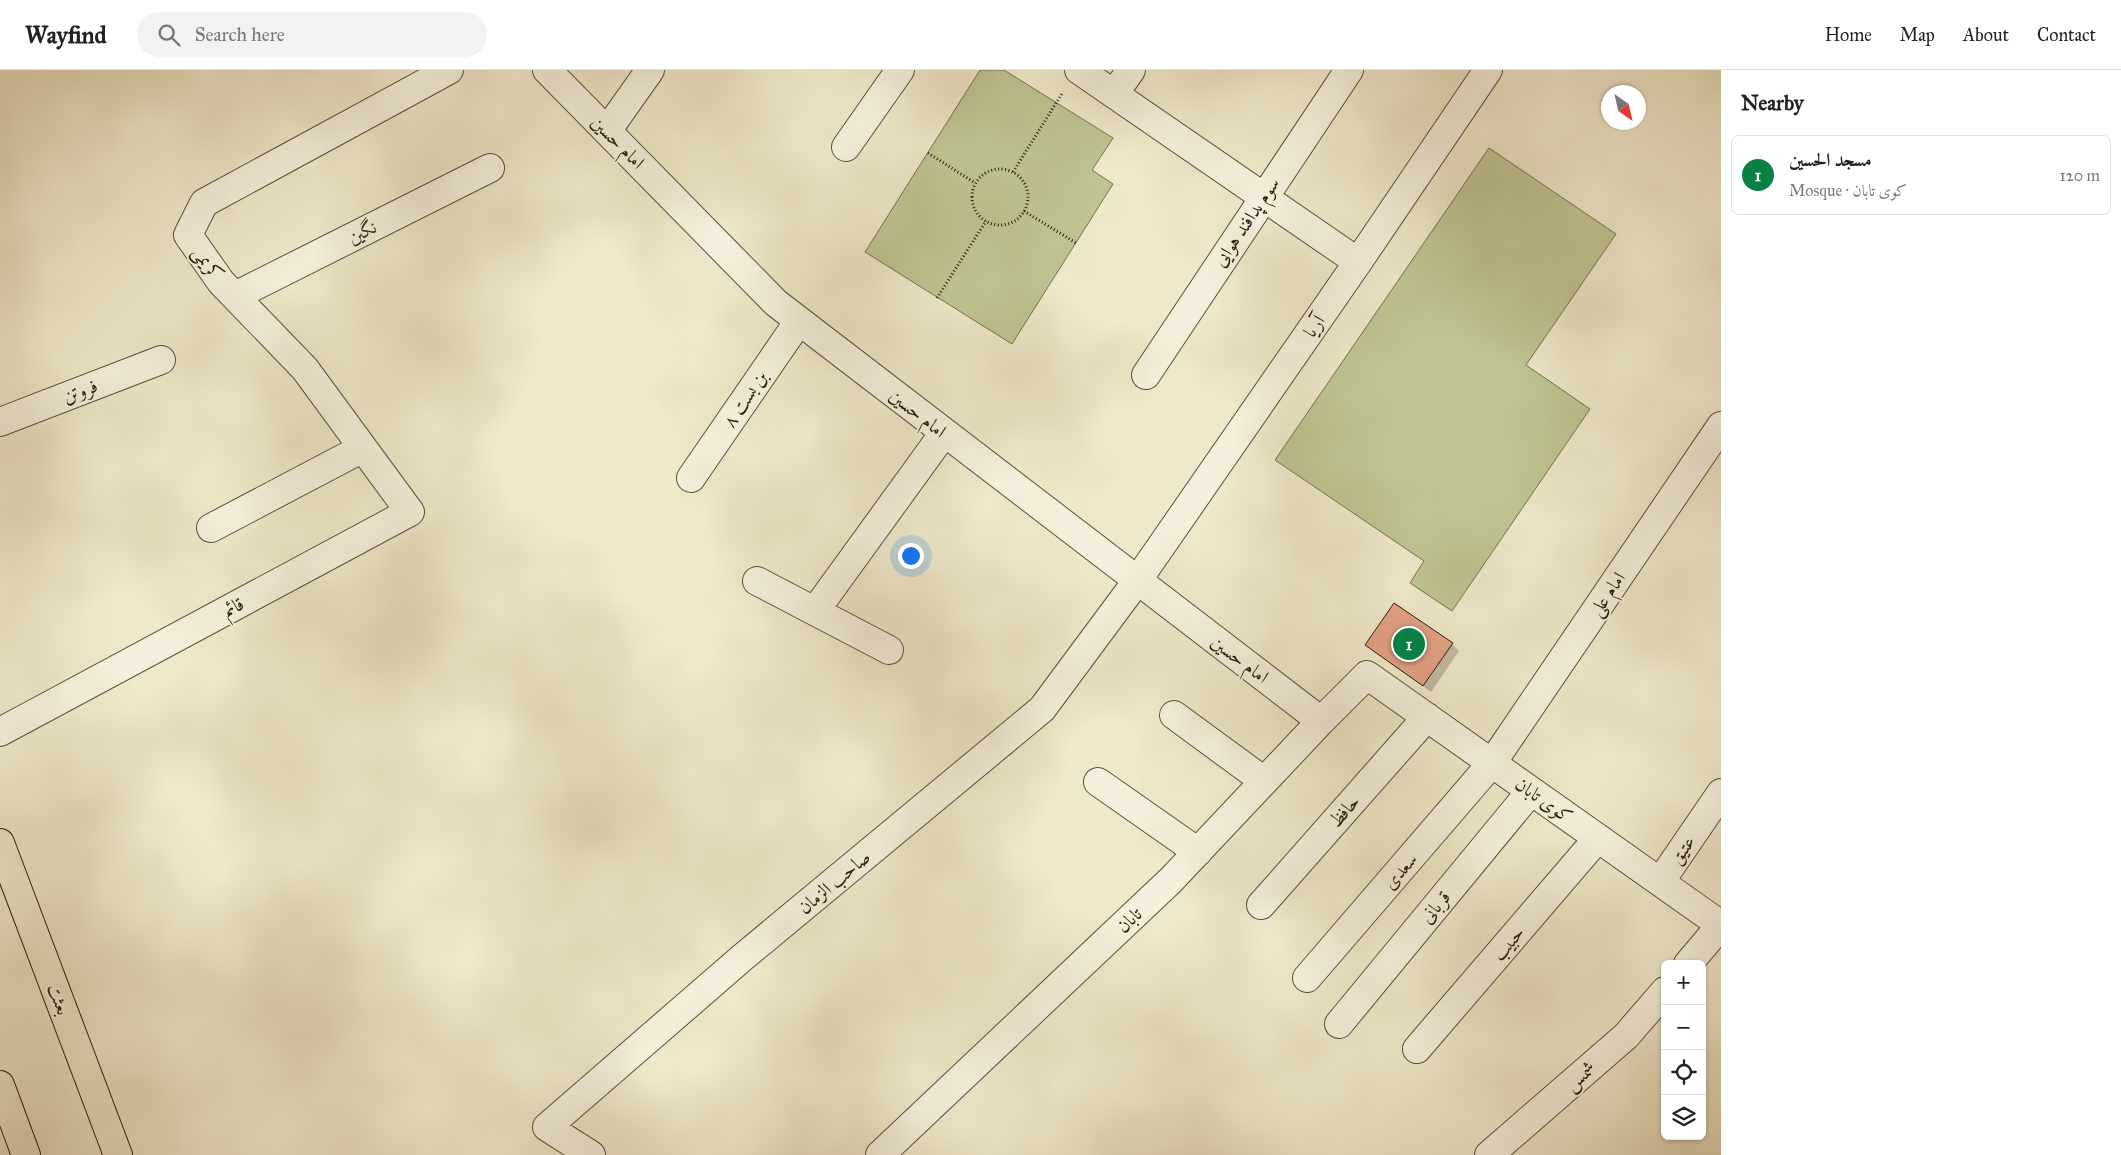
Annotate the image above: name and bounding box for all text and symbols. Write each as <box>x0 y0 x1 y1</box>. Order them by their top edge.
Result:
search box <box>137 12 487 57</box>
text: Wayfind <box>25 20 107 50</box>
icon: search <box>155 21 183 49</box>
text: Search here <box>195 23 285 46</box>
text: Home <box>1825 24 1872 46</box>
text: Map <box>1900 24 1935 46</box>
text: About <box>1963 24 2009 46</box>
text: Contact <box>2037 24 2096 46</box>
north arrow <box>1601 85 1646 130</box>
text: Nearby <box>1741 90 1804 116</box>
street label: امام حسین <box>583 110 650 177</box>
text: مسجد الحسین <box>1789 148 1872 171</box>
text: 1 <box>1755 166 1761 185</box>
text: 120 m <box>2060 166 2100 185</box>
street label: سوم پدافند هوایی <box>1208 173 1288 274</box>
text: Mosque · کوی تابان <box>1789 181 1907 200</box>
street label: نگین <box>343 214 380 249</box>
street label: کریمی <box>186 241 228 286</box>
street label: آریا <box>1298 309 1332 342</box>
street label: بن بست ۸ <box>718 366 773 432</box>
street label: فروتن <box>59 374 101 409</box>
street label: امام حسین <box>882 384 951 446</box>
your location <box>898 543 924 569</box>
street label: امام علی <box>1584 567 1634 623</box>
street label: قائم <box>218 592 250 627</box>
pin: 1 <box>1393 625 1425 663</box>
street label: امام حسین <box>1204 630 1273 692</box>
street label: کوی تابان <box>1510 772 1577 829</box>
street label: حافظ <box>1324 790 1364 832</box>
street label: عتیق <box>1664 831 1701 869</box>
street label: صاحب الزمان <box>793 845 875 920</box>
street label: سعدی <box>1378 848 1422 894</box>
street label: قربانی <box>1415 886 1456 929</box>
street label: تابان <box>1111 902 1147 938</box>
street label: حبیب <box>1487 921 1530 966</box>
map controls <box>1661 960 1706 1140</box>
button: + <box>1661 960 1706 1005</box>
street label: بعثت <box>43 980 75 1018</box>
button: − <box>1661 1005 1706 1050</box>
button: locate <box>1661 1050 1706 1095</box>
street label: شمس <box>1560 1056 1601 1097</box>
button: layers <box>1661 1095 1706 1140</box>

